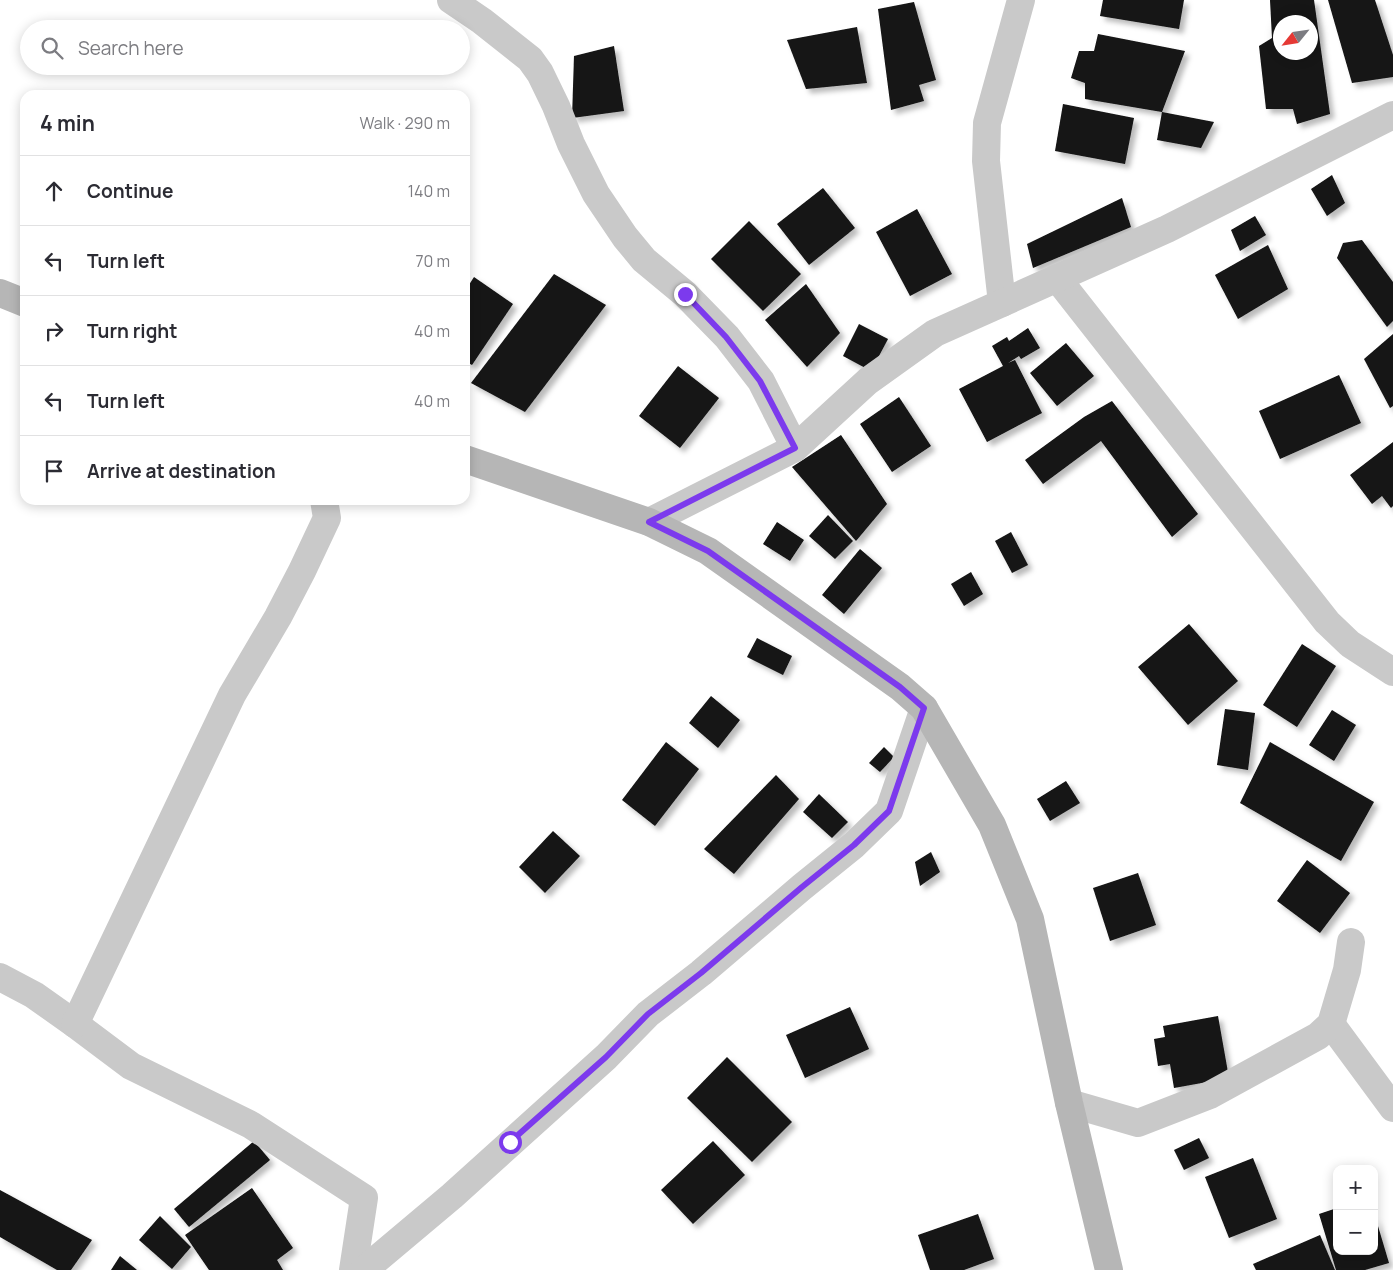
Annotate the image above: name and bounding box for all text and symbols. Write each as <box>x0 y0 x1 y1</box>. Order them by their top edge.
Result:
north arrow <box>1273 15 1318 60</box>
search box <box>20 20 470 75</box>
icon: search <box>38 34 66 62</box>
text: Search here <box>78 35 184 61</box>
text: 4 min <box>40 109 95 137</box>
text: Walk · 290 m <box>360 112 450 134</box>
icon: ahead <box>40 177 68 205</box>
text: Continue <box>87 178 173 204</box>
text: 140 m <box>408 180 450 202</box>
icon: left <box>40 247 68 275</box>
text: Turn left <box>87 248 165 274</box>
text: 70 m <box>415 250 450 272</box>
route end <box>674 283 697 306</box>
icon: right <box>40 317 68 345</box>
text: Turn right <box>87 318 177 344</box>
text: 40 m <box>414 320 450 342</box>
icon: left <box>40 387 68 415</box>
text: Turn left <box>87 388 165 414</box>
text: 40 m <box>414 390 450 412</box>
icon: arrive <box>40 457 68 485</box>
text: Arrive at destination <box>87 458 276 484</box>
route start <box>499 1131 522 1154</box>
map controls <box>1333 1165 1378 1255</box>
button: + <box>1333 1165 1378 1210</box>
button: − <box>1333 1210 1378 1255</box>

